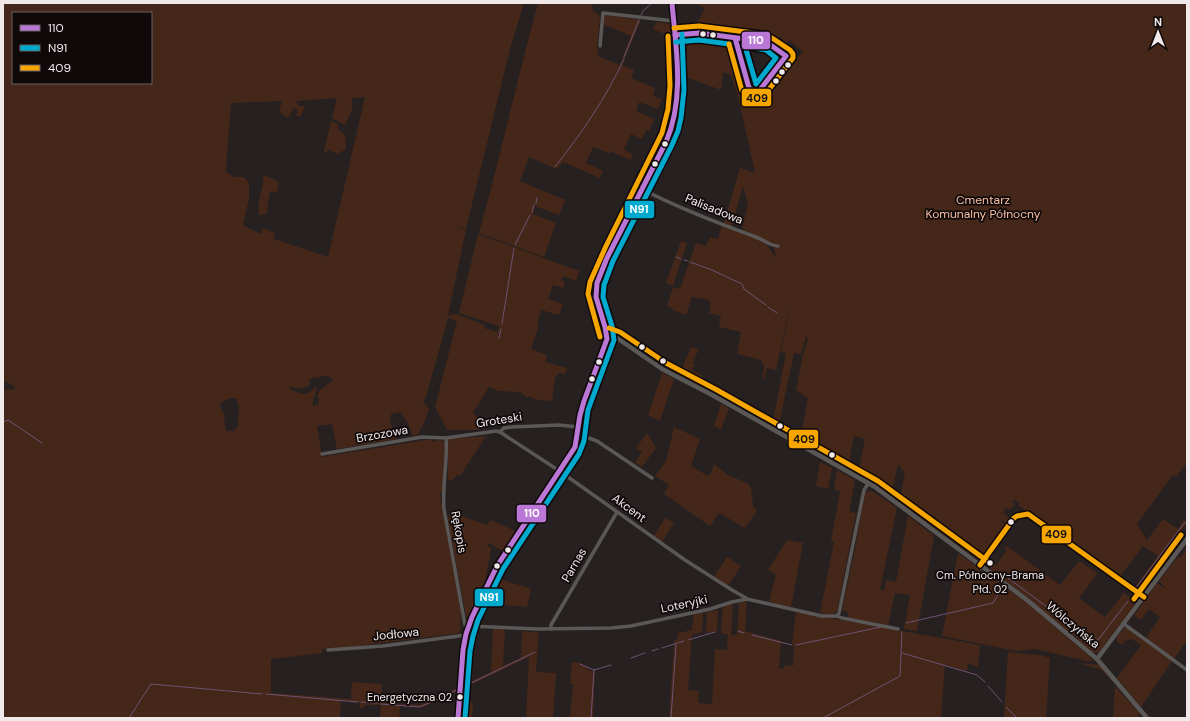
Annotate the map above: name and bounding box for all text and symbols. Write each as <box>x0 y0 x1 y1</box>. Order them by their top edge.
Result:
legend <box>12 12 152 84</box>
north arrow <box>1138 12 1178 52</box>
text: N <box>1154 15 1162 29</box>
text: 110 <box>48 20 64 36</box>
unlabelled marker <box>698 29 708 39</box>
unlabelled marker <box>708 30 718 40</box>
line badge: 110 <box>741 31 771 50</box>
text: 110 <box>748 33 764 47</box>
text: N91 <box>48 40 67 56</box>
text: 409 <box>48 60 71 76</box>
unlabelled marker <box>783 60 793 70</box>
unlabelled marker <box>777 67 787 77</box>
unlabelled marker <box>771 76 781 86</box>
line badge: 409 <box>741 88 772 107</box>
text: 409 <box>746 91 768 105</box>
unlabelled marker <box>660 139 670 149</box>
unlabelled marker <box>650 159 660 169</box>
street label: Palisadowa <box>683 190 745 228</box>
park label: Cmentarz Komunalny Północny <box>926 192 1041 222</box>
line badge: N91 <box>624 200 655 219</box>
text: N91 <box>630 202 648 216</box>
unlabelled marker <box>637 342 647 352</box>
unlabelled marker <box>658 356 668 366</box>
unlabelled marker <box>594 357 604 367</box>
unlabelled marker <box>587 374 597 384</box>
street label: Groteski <box>475 408 523 432</box>
unlabelled marker <box>775 421 785 431</box>
street label: Brzozowa <box>355 422 409 446</box>
line badge: 409 <box>788 429 819 449</box>
text: 409 <box>793 432 815 446</box>
unlabelled marker <box>827 450 837 460</box>
street label: Akcent <box>609 490 650 526</box>
line badge: 110 <box>516 504 547 523</box>
text: 110 <box>524 506 540 520</box>
street label: Rękopis <box>447 510 471 554</box>
unlabelled marker <box>1006 517 1016 527</box>
line badge: 409 <box>1041 525 1072 544</box>
text: 409 <box>1045 527 1067 541</box>
unlabelled marker <box>503 545 513 555</box>
street label: Parnas <box>558 545 590 585</box>
marker: Cm. Północny-Brama Płd. 02 <box>985 558 995 568</box>
unlabelled marker <box>492 561 502 571</box>
place label: Cm. Północny-Brama Płd. 02 <box>936 568 1044 596</box>
line badge: N91 <box>474 588 504 607</box>
text: N91 <box>480 590 498 604</box>
street label: Loteryjki <box>659 591 709 617</box>
street label: Wólczyńska <box>1043 598 1103 652</box>
street label: Jodłowa <box>372 624 420 644</box>
place label: Energetyczna 02 <box>367 690 452 704</box>
marker: Energetyczna 02 <box>455 692 465 702</box>

